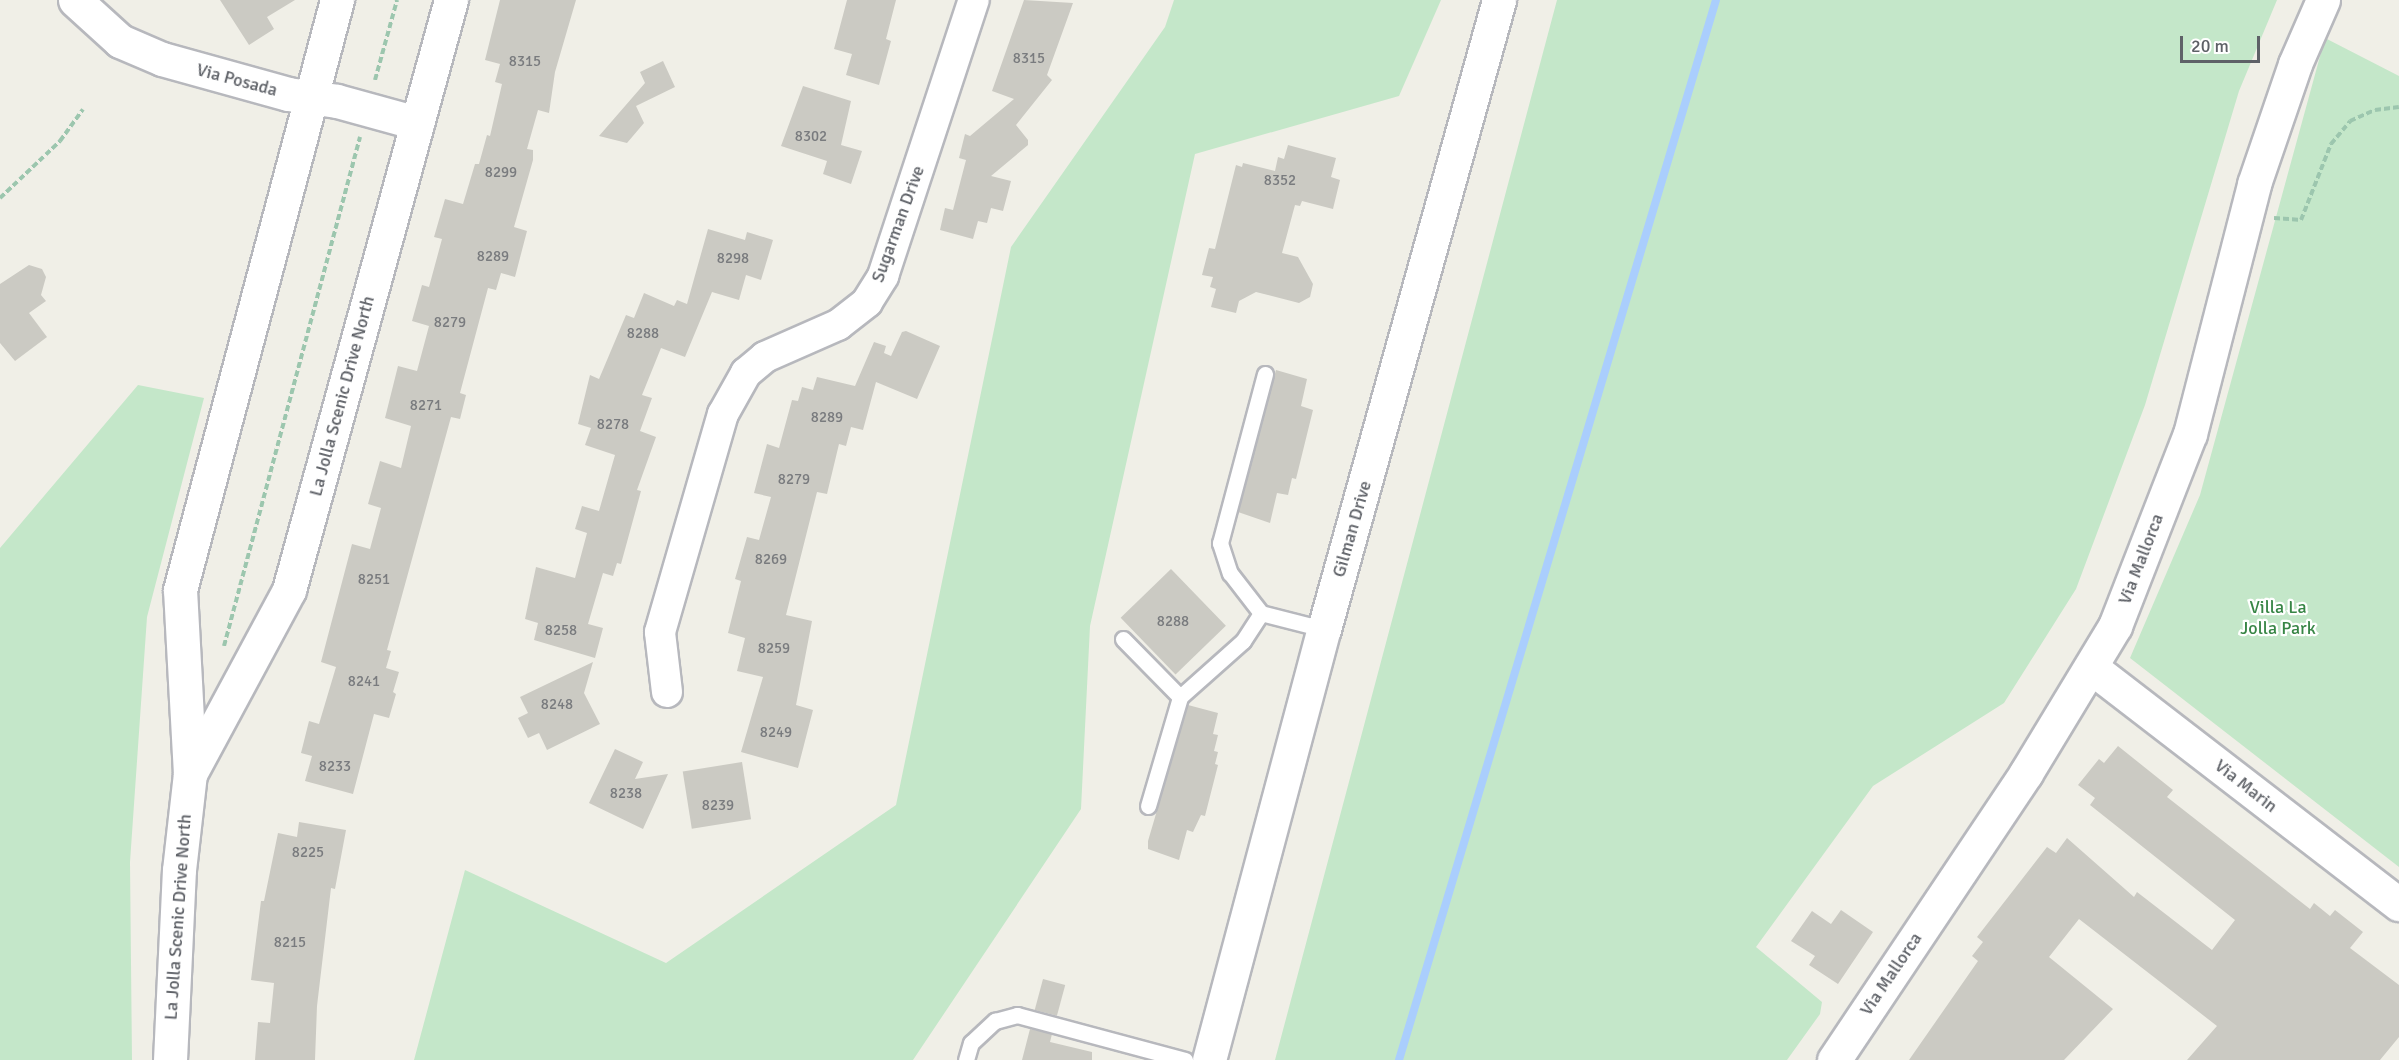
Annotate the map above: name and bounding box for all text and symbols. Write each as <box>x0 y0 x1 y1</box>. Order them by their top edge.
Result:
scale bar <box>2183 24 2262 62</box>
text: 20 m <box>2191 35 2229 57</box>
house number: 8315 <box>1013 50 1045 68</box>
house number: 8315 <box>509 53 541 71</box>
street label: Via Posada <box>194 59 280 101</box>
house number: 8302 <box>795 128 827 146</box>
street label: Sugarman Drive <box>867 163 929 285</box>
house number: 8299 <box>485 164 517 182</box>
house number: 8352 <box>1264 172 1296 190</box>
house number: 8289 <box>477 248 509 266</box>
house number: 8298 <box>717 250 749 268</box>
street label: La Jolla Scenic Drive North <box>305 293 379 499</box>
house number: 8279 <box>434 314 466 332</box>
house number: 8288 <box>627 325 659 343</box>
house number: 8271 <box>410 397 442 415</box>
house number: 8289 <box>811 409 843 427</box>
house number: 8278 <box>597 416 629 434</box>
house number: 8279 <box>778 471 810 489</box>
street label: Gilman Drive <box>1328 478 1376 580</box>
street label: Via Mallorca <box>2114 511 2168 607</box>
house number: 8269 <box>755 551 787 569</box>
house number: 8251 <box>358 571 390 589</box>
park label: Villa La Jolla Park <box>2240 597 2316 640</box>
house number: 8288 <box>1157 613 1189 631</box>
house number: 8258 <box>545 622 577 640</box>
house number: 8259 <box>758 640 790 658</box>
house number: 8241 <box>348 673 380 691</box>
house number: 8248 <box>541 696 573 714</box>
house number: 8249 <box>760 724 792 742</box>
street label: Via Marin <box>2210 755 2282 817</box>
house number: 8233 <box>319 758 351 776</box>
house number: 8238 <box>610 785 642 803</box>
house number: 8239 <box>702 797 734 815</box>
street label: La Jolla Scenic Drive North <box>160 813 196 1021</box>
house number: 8225 <box>292 844 324 862</box>
street label: Via Mallorca <box>1855 928 1927 1020</box>
house number: 8215 <box>274 934 306 952</box>

